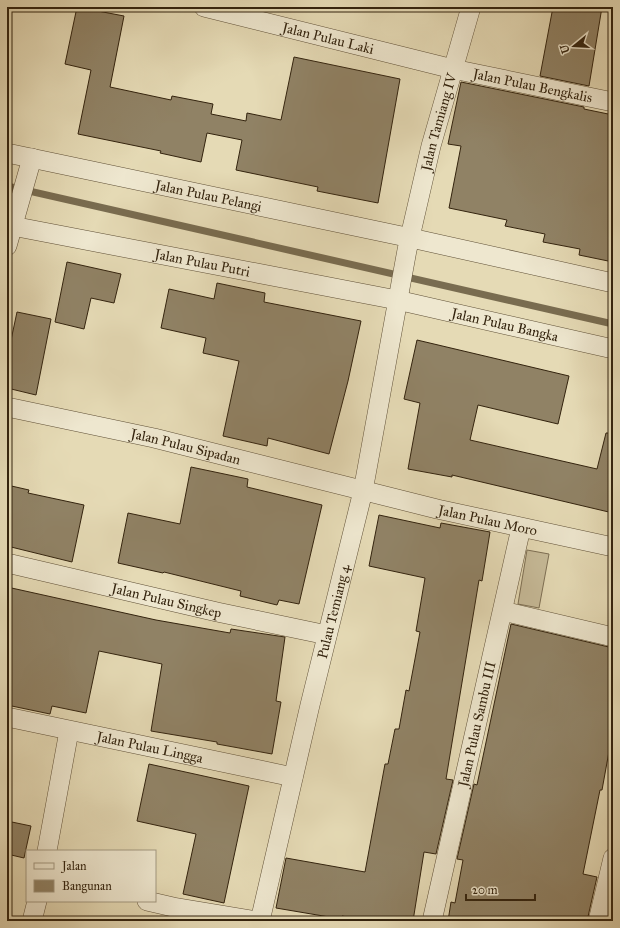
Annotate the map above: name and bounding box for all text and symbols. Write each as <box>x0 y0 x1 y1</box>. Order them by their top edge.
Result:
street label: Jalan Pulau Laki <box>278 18 376 58</box>
north arrow <box>554 26 594 66</box>
text: U <box>557 42 572 55</box>
street label: Jalan Pulau Bengkalis <box>469 65 594 107</box>
street label: Jalan Tamiang IV <box>417 70 461 175</box>
street label: Jalan Pulau Pelangi <box>152 176 263 215</box>
street label: Jalan Pulau Putri <box>151 245 252 281</box>
street label: Jalan Pulau Bangka <box>448 304 560 345</box>
street label: Jalan Pulau Sipadan <box>127 425 243 469</box>
street label: Jalan Pulau Moro <box>434 501 539 539</box>
street label: Pulau Temiang 4 <box>314 562 354 661</box>
street label: Jalan Pulau Singkep <box>108 579 223 622</box>
street label: Jalan Pulau Sambu III <box>454 660 500 791</box>
street label: Jalan Pulau Lingga <box>93 728 204 767</box>
legend <box>26 850 156 902</box>
text: Jalan <box>60 859 87 874</box>
scale bar <box>466 876 535 902</box>
text: Bangunan <box>62 879 112 894</box>
text: 20 m <box>472 883 498 897</box>

